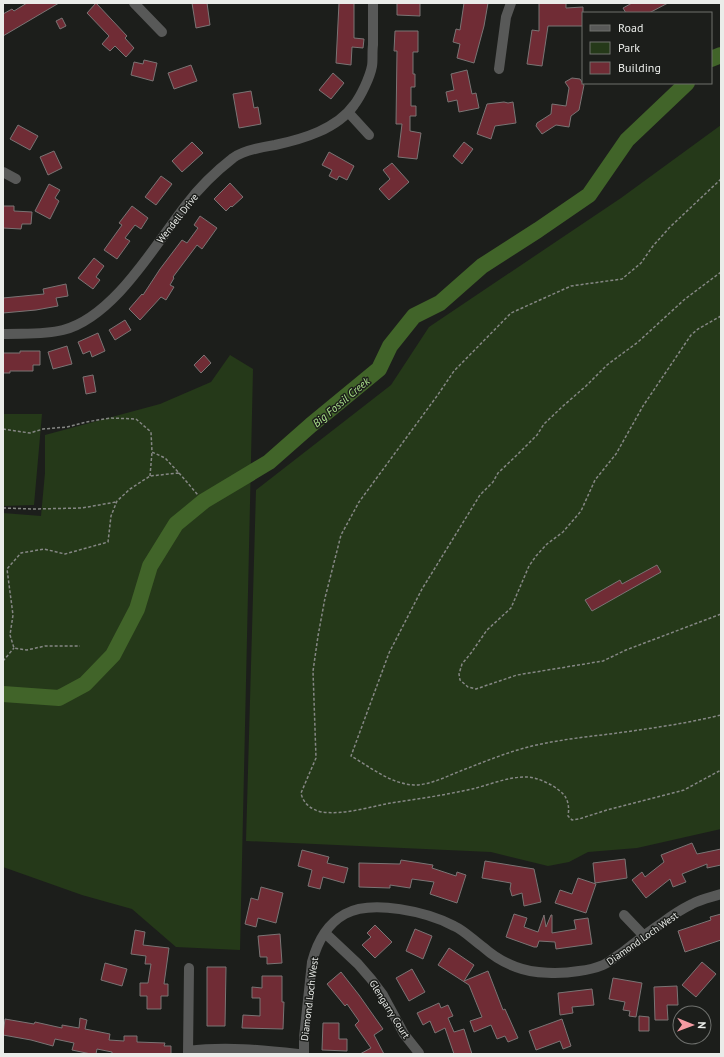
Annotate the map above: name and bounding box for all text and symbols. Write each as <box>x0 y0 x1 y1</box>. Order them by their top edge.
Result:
legend <box>582 12 712 84</box>
text: Road <box>618 20 643 35</box>
text: Park <box>618 40 640 55</box>
text: Building <box>618 60 661 75</box>
street label: Wendell Drive <box>154 191 201 246</box>
water label: Big Fossil Creek <box>310 373 373 430</box>
street label: Diamond Loch West <box>604 909 681 968</box>
street label: Diamond Loch West <box>298 956 321 1042</box>
street label: Glengarry Court <box>366 977 413 1042</box>
north arrow <box>672 1005 712 1045</box>
text: N <box>695 1021 709 1029</box>

